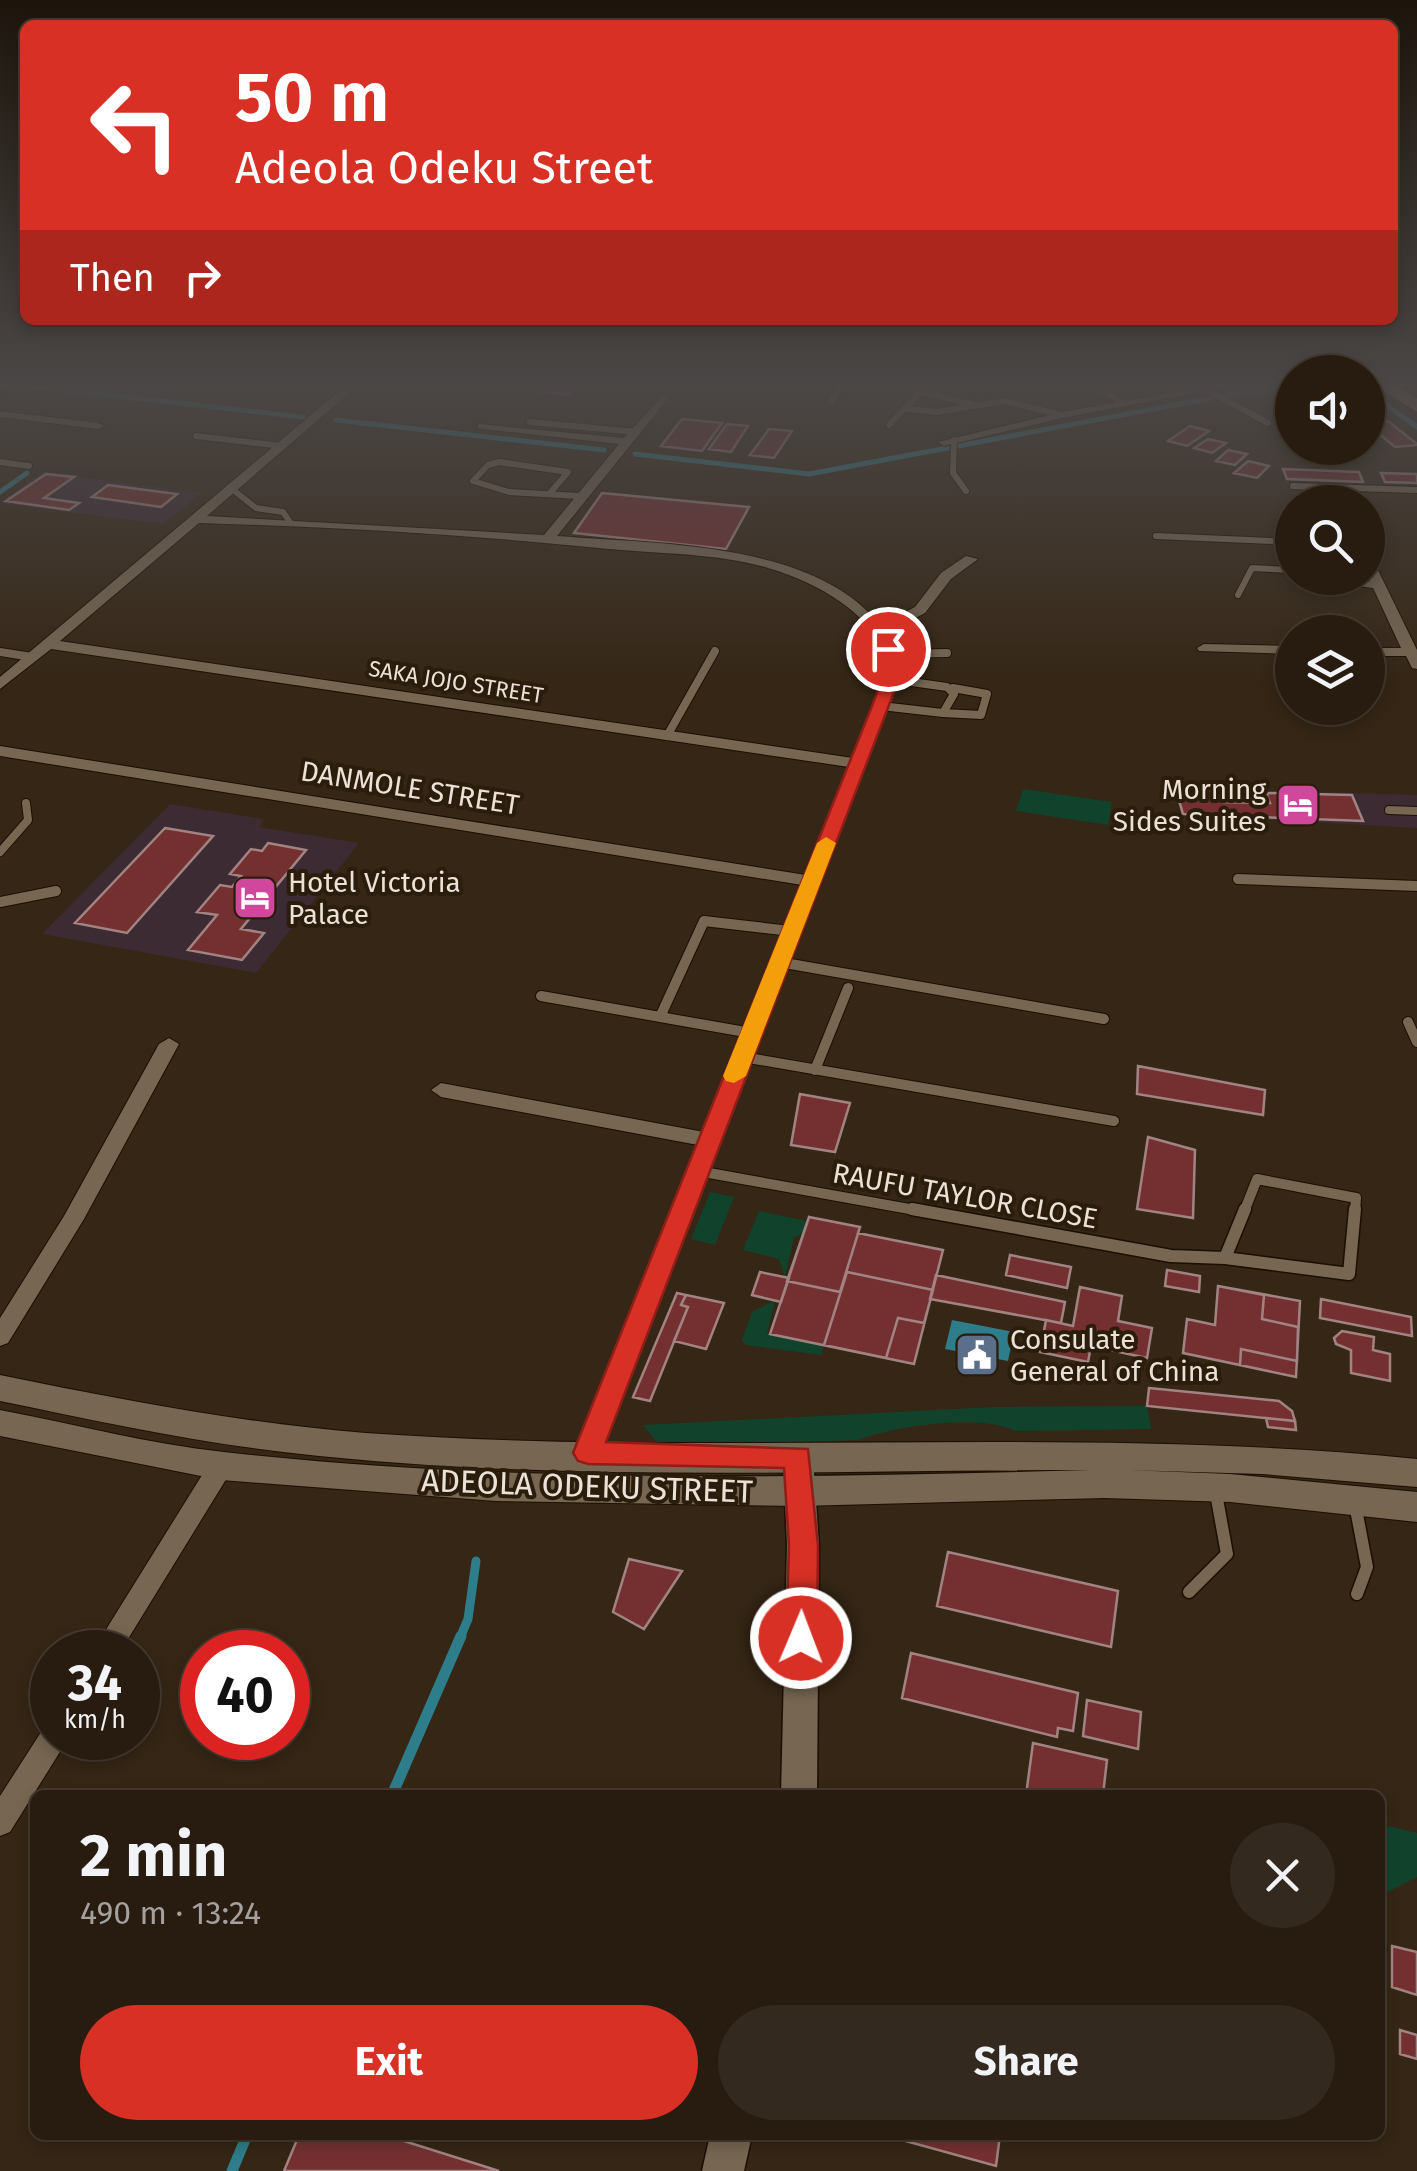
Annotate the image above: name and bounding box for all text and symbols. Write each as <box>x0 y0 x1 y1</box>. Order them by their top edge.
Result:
text: 50 m <box>235 56 389 140</box>
icon: left <box>70 60 200 190</box>
text: Adeola Odeku Street <box>235 141 653 195</box>
icon: right <box>175 250 230 305</box>
text: Then <box>70 255 155 301</box>
map controls <box>1275 355 1385 725</box>
button: sound <box>1275 355 1385 465</box>
button: search <box>1275 485 1385 595</box>
pin <box>846 607 931 692</box>
button: layers <box>1275 615 1385 725</box>
icon: arrive <box>861 622 916 677</box>
street label: SAKA JOJO STREET <box>367 655 546 709</box>
street label: DANMOLE STREET <box>298 754 522 822</box>
place label: Morning Sides Suites <box>1113 773 1266 838</box>
hotel icon: Morning Sides Suites <box>1275 782 1321 828</box>
place label: Hotel Victoria Palace <box>288 866 461 931</box>
hotel icon: Hotel Victoria Palace <box>232 875 278 921</box>
street label: RAUFU TAYLOR CLOSE <box>830 1156 1100 1236</box>
place label: Consulate General of China <box>1010 1323 1220 1388</box>
public building icon: Consulate General of China <box>954 1332 1000 1378</box>
street label: ADEOLA ODEKU STREET <box>420 1461 754 1511</box>
position arrow <box>749 1586 853 1690</box>
speed limit sign: 40 <box>180 1630 310 1760</box>
text: 34 <box>68 1653 122 1713</box>
text: km/h <box>64 1705 126 1735</box>
text: 2 min <box>80 1820 227 1892</box>
button: close <box>1230 1823 1335 1928</box>
text: 490 m · 13:24 <box>80 1894 261 1932</box>
button: Exit <box>80 2005 698 2120</box>
button: Share <box>718 2005 1335 2120</box>

